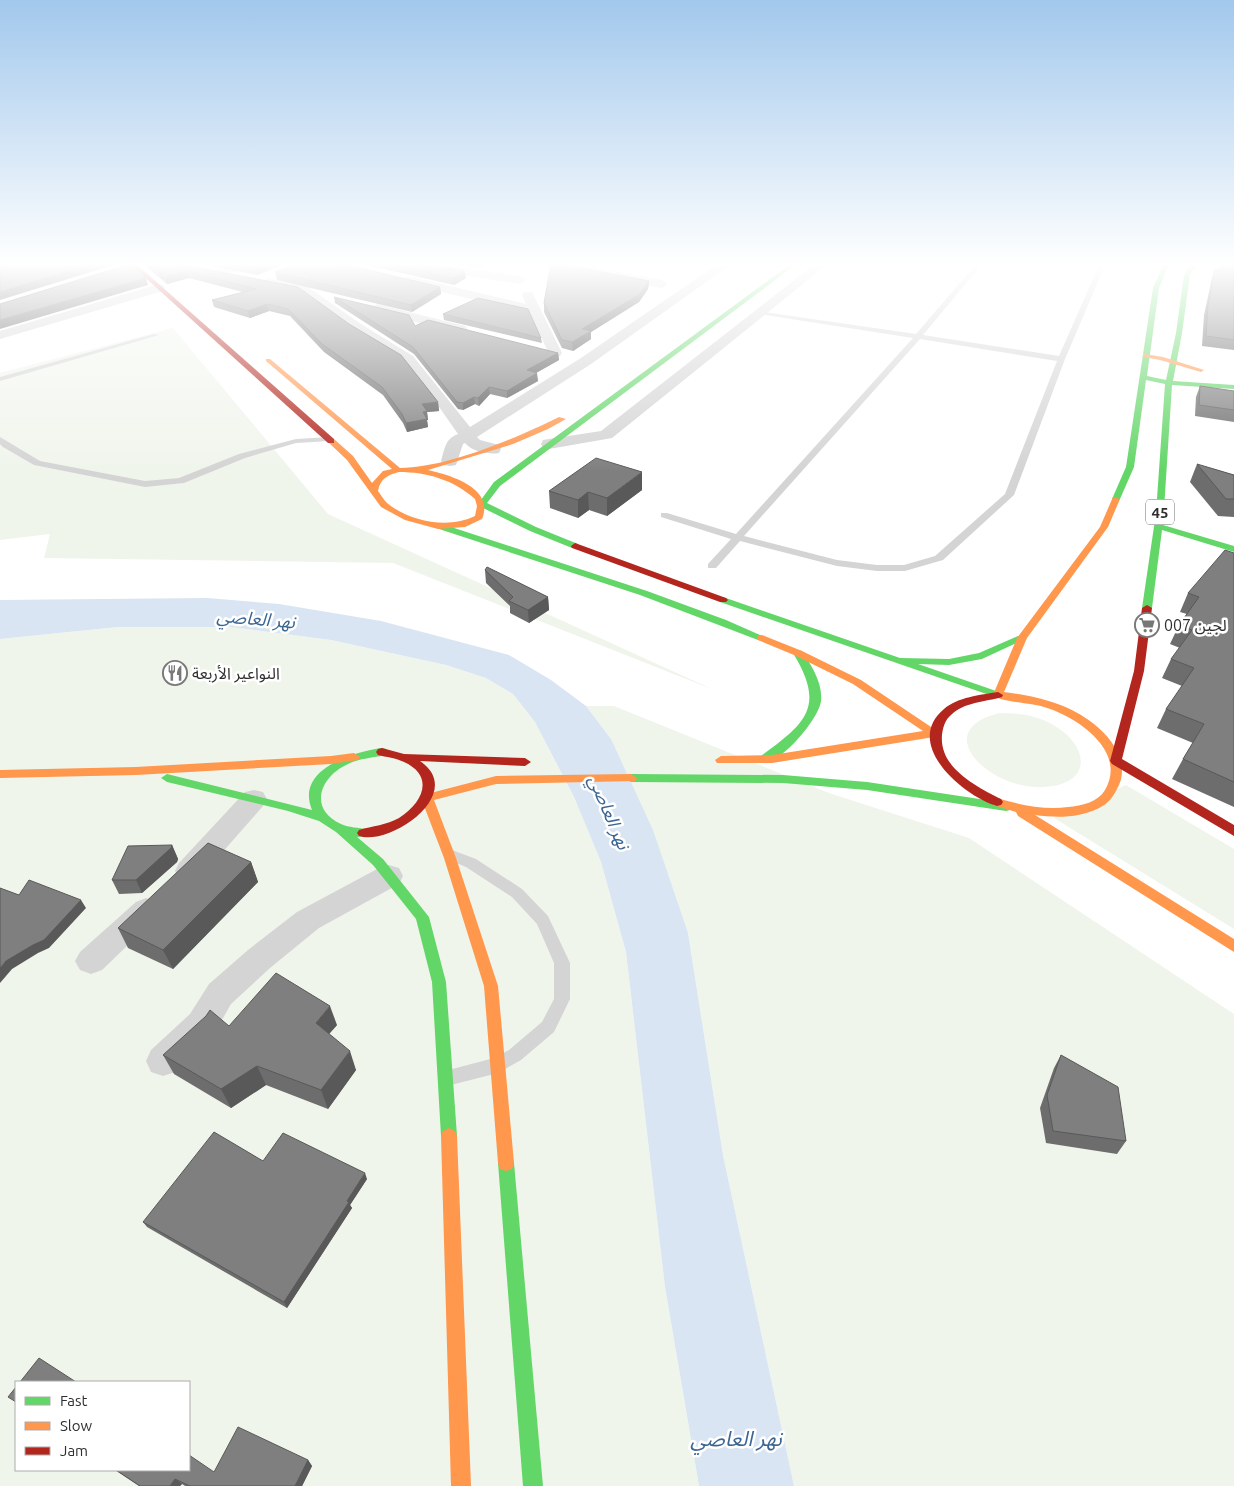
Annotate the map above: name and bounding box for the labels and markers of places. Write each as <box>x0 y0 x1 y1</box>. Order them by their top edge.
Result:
supermarket icon: لجين 007 <box>1134 612 1160 638</box>
place label: لجين 007 <box>1164 616 1227 635</box>
restaurant icon: النواعير الأربعة <box>162 660 188 686</box>
place label: النواعير الأربعة <box>192 664 280 683</box>

